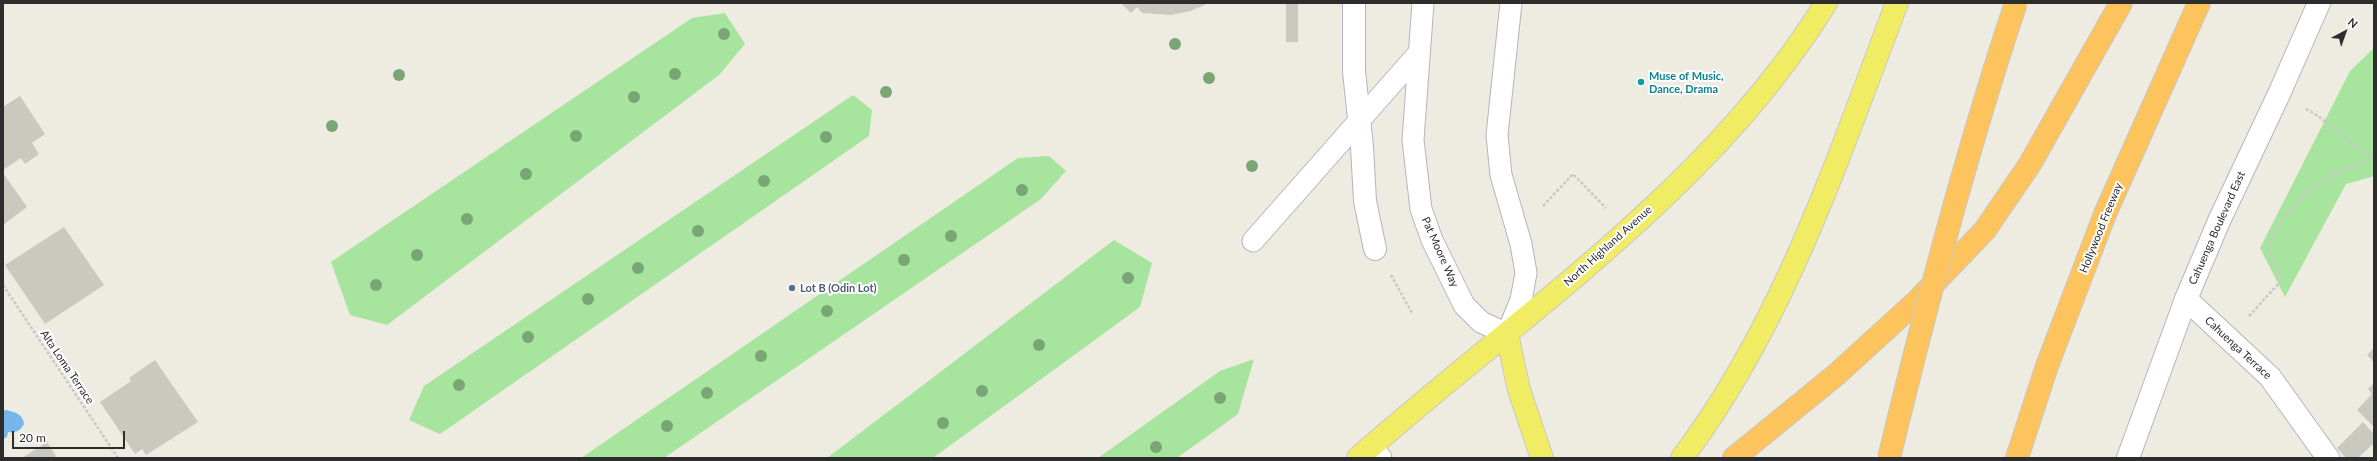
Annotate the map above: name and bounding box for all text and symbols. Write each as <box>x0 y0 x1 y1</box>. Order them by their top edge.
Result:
north arrow <box>2325 12 2365 52</box>
text: N <box>2346 15 2361 30</box>
place label: Muse of Music, Dance, Drama <box>1649 69 1724 95</box>
marker: Muse of Music, Dance, Drama <box>1636 77 1646 87</box>
street label: Cahuenga Boulevard East <box>2186 169 2248 287</box>
street label: Hollywood Freeway <box>2077 181 2125 275</box>
street label: North Highland Avenue <box>1561 203 1655 289</box>
street label: Pat Moore Way <box>1419 215 1461 289</box>
place label: Lot B (Odin Lot) <box>800 281 877 295</box>
marker: Lot B (Odin Lot) <box>787 283 797 293</box>
street label: Cahuenga Terrace <box>2202 314 2274 382</box>
street label: Alta Loma Terrace <box>37 328 97 406</box>
scale bar <box>14 423 127 449</box>
text: 20 m <box>19 430 46 445</box>

